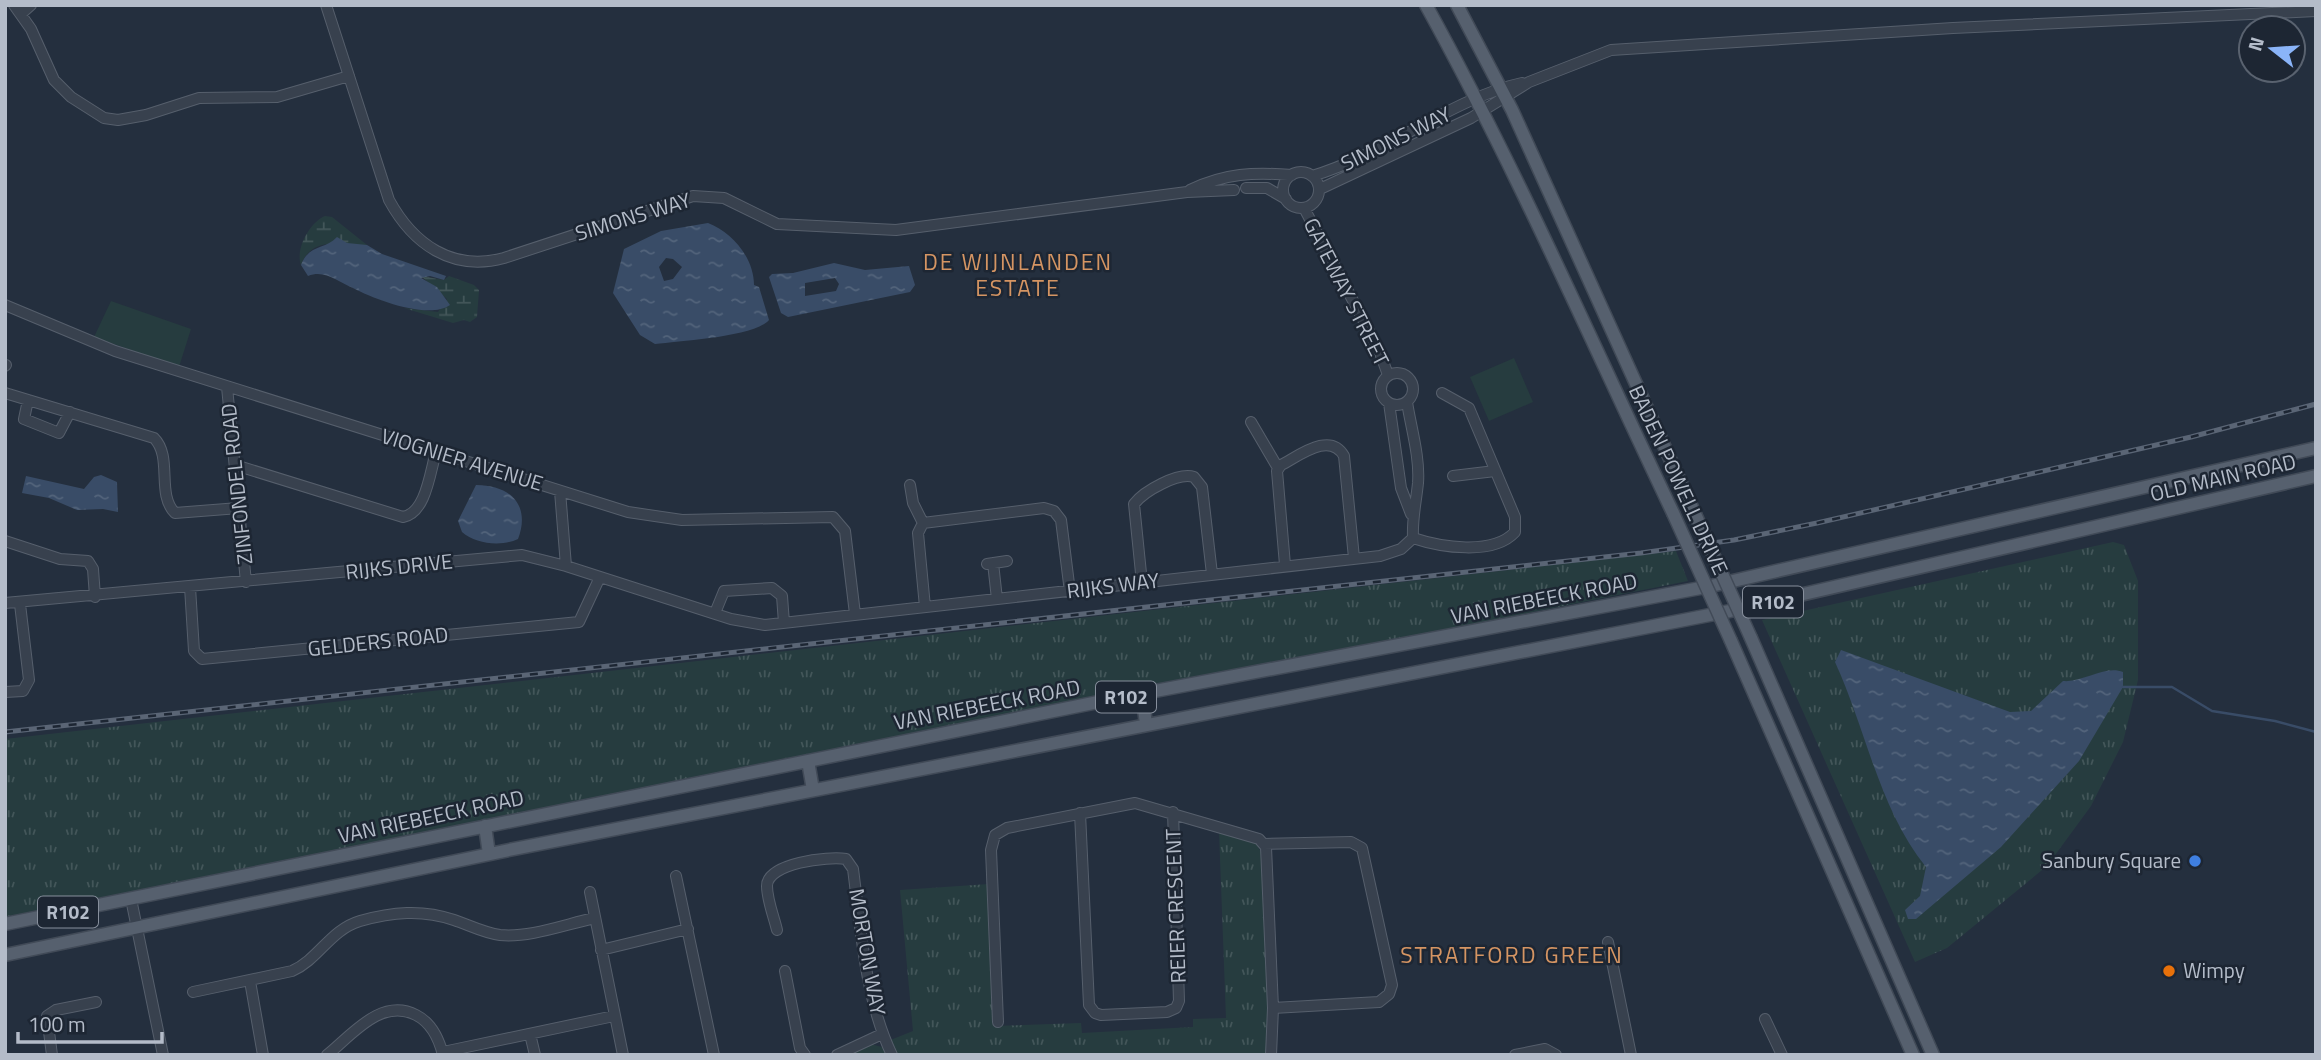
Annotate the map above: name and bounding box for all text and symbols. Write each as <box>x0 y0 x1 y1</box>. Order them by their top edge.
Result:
north arrow <box>2237 14 2307 84</box>
text: N <box>2239 33 2271 54</box>
street label: SIMONS WAY <box>1335 97 1457 179</box>
street label: SIMONS WAY <box>571 183 695 249</box>
street label: GATEWAY STREET <box>1296 212 1398 371</box>
district label: DE WIJNLANDEN ESTATE <box>923 244 1113 305</box>
street label: BADEN POWELL DRIVE <box>1621 380 1737 580</box>
street label: ZINFONDEL ROAD <box>212 402 260 566</box>
street label: VIOGNIER AVENUE <box>377 419 547 499</box>
street label: OLD MAIN ROAD <box>2147 445 2299 509</box>
street label: RIJKS DRIVE <box>344 544 454 588</box>
street label: RIJKS WAY <box>1065 563 1162 607</box>
street label: VAN RIEBEECK ROAD <box>1448 564 1640 632</box>
road number: R102 <box>1743 586 1803 618</box>
street label: GELDERS ROAD <box>306 618 450 664</box>
street label: VAN RIEBEECK ROAD <box>891 670 1083 738</box>
road number: R102 <box>1096 682 1156 712</box>
street label: VAN RIEBEECK ROAD <box>335 781 527 851</box>
street label: REIER CRESCENT <box>1156 828 1194 984</box>
place label: Sanbury Square <box>2042 844 2181 876</box>
marker: Sanbury Square <box>2187 853 2203 869</box>
street label: MORTON WAY <box>841 886 895 1019</box>
road number: R102 <box>38 896 98 928</box>
district label: STRATFORD GREEN <box>1400 937 1624 972</box>
place label: Wimpy <box>2183 954 2245 986</box>
marker: Wimpy <box>2161 963 2177 979</box>
scale bar <box>18 1000 161 1044</box>
text: 100 m <box>28 1008 85 1040</box>

